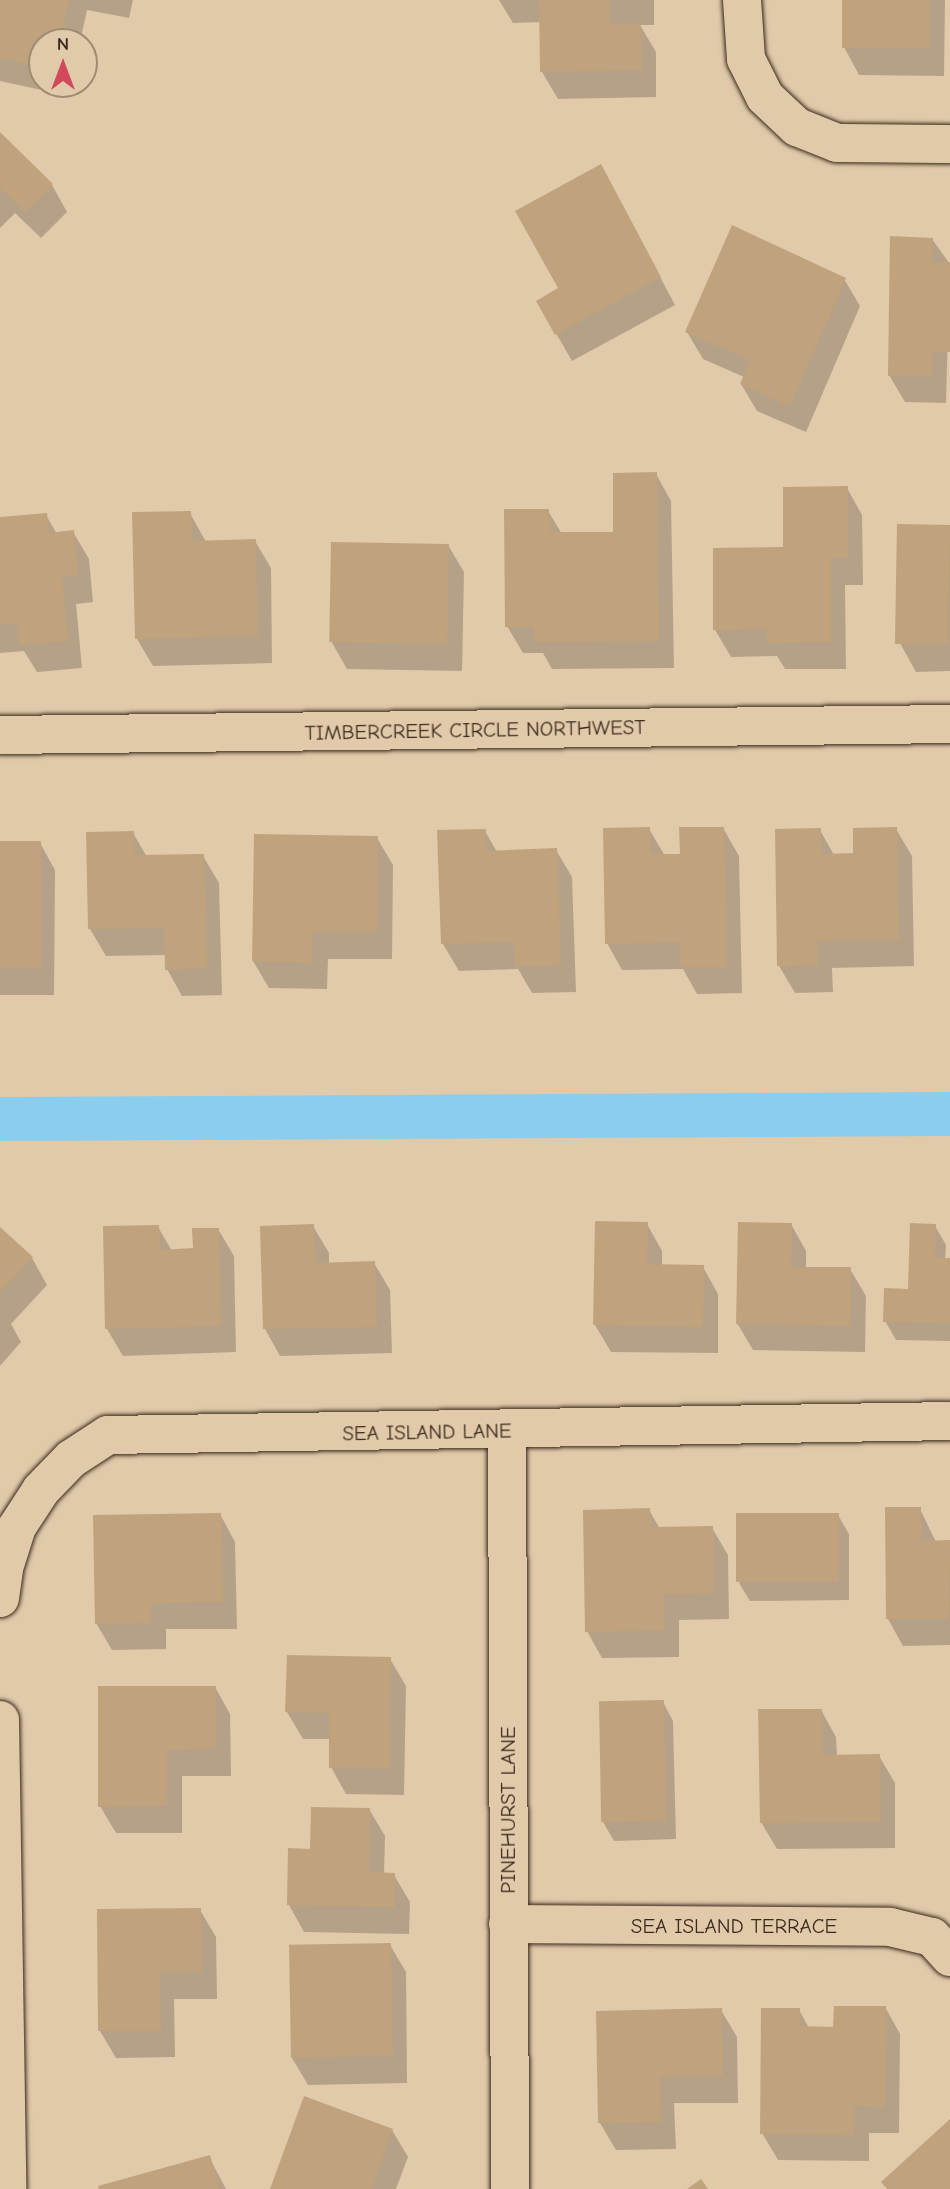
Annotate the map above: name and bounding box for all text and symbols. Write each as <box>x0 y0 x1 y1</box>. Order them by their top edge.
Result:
north arrow <box>28 28 98 98</box>
text: N <box>57 33 69 55</box>
street label: TIMBERCREEK CIRCLE NORTHWEST <box>304 714 646 746</box>
street label: SEA ISLAND LANE <box>342 1418 512 1446</box>
street label: PINEHURST LANE <box>495 1726 521 1894</box>
street label: SEA ISLAND TERRACE <box>631 1913 837 1939</box>

